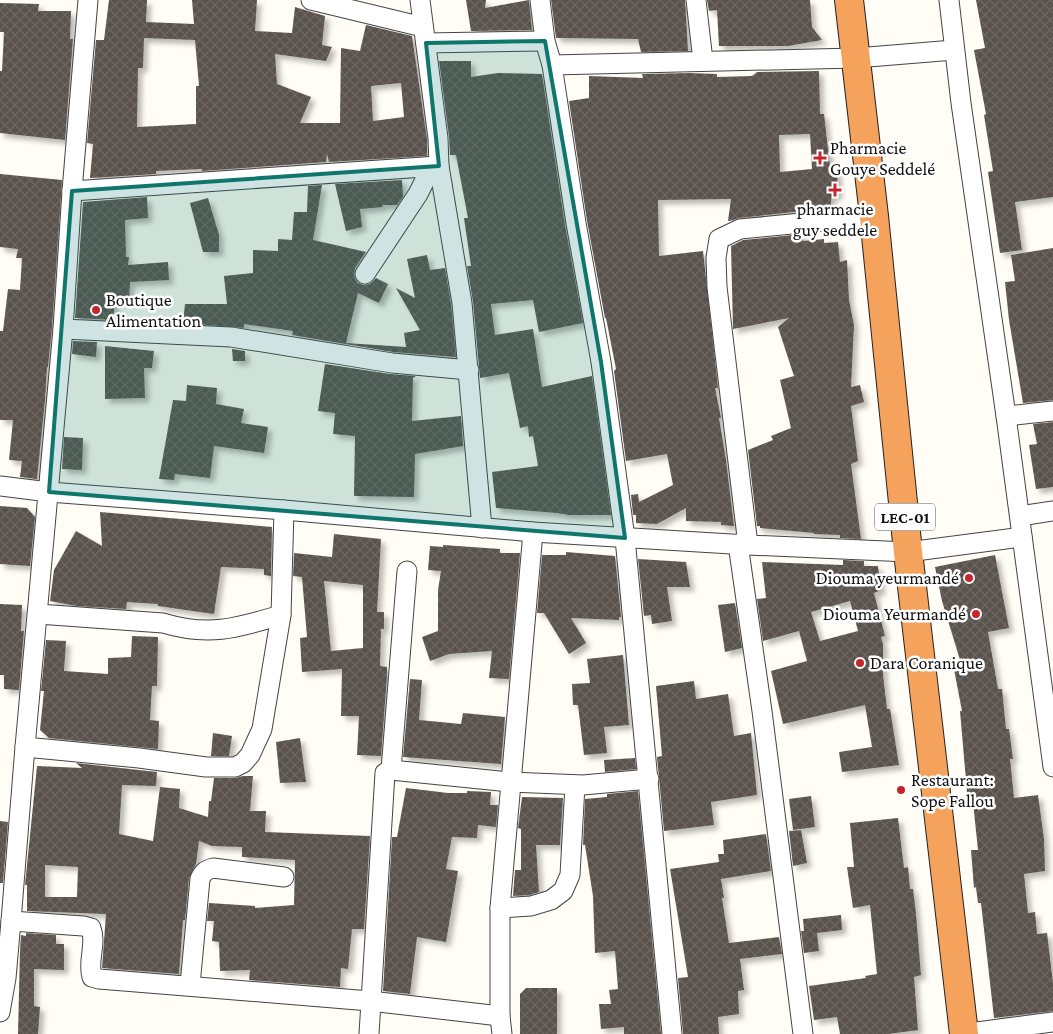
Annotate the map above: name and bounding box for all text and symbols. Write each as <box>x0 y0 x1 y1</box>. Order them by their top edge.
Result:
place label: Pharmacie Gouye Seddelé <box>830 138 935 179</box>
marker: Pharmacie Gouye Seddelé <box>814 152 826 164</box>
marker: pharmacie guy seddele <box>829 184 841 196</box>
place label: pharmacie guy seddele <box>793 199 877 240</box>
place label: Boutique Alimentation <box>106 290 202 331</box>
marker: Boutique Alimentation <box>90 304 102 316</box>
road number: LEC-01 <box>875 504 935 530</box>
place label: Diouma yeurmandé <box>816 568 959 588</box>
marker: Diouma yeurmandé <box>963 572 975 584</box>
place label: Diouma Yeurmandé <box>823 604 966 624</box>
marker: Diouma Yeurmandé <box>970 608 982 620</box>
place label: Dara Coranique <box>870 653 983 673</box>
marker: Dara Coranique <box>854 657 866 669</box>
place label: Restaurant: Sope Fallou <box>911 770 994 811</box>
marker: Restaurant: Sope Fallou <box>895 784 907 796</box>

